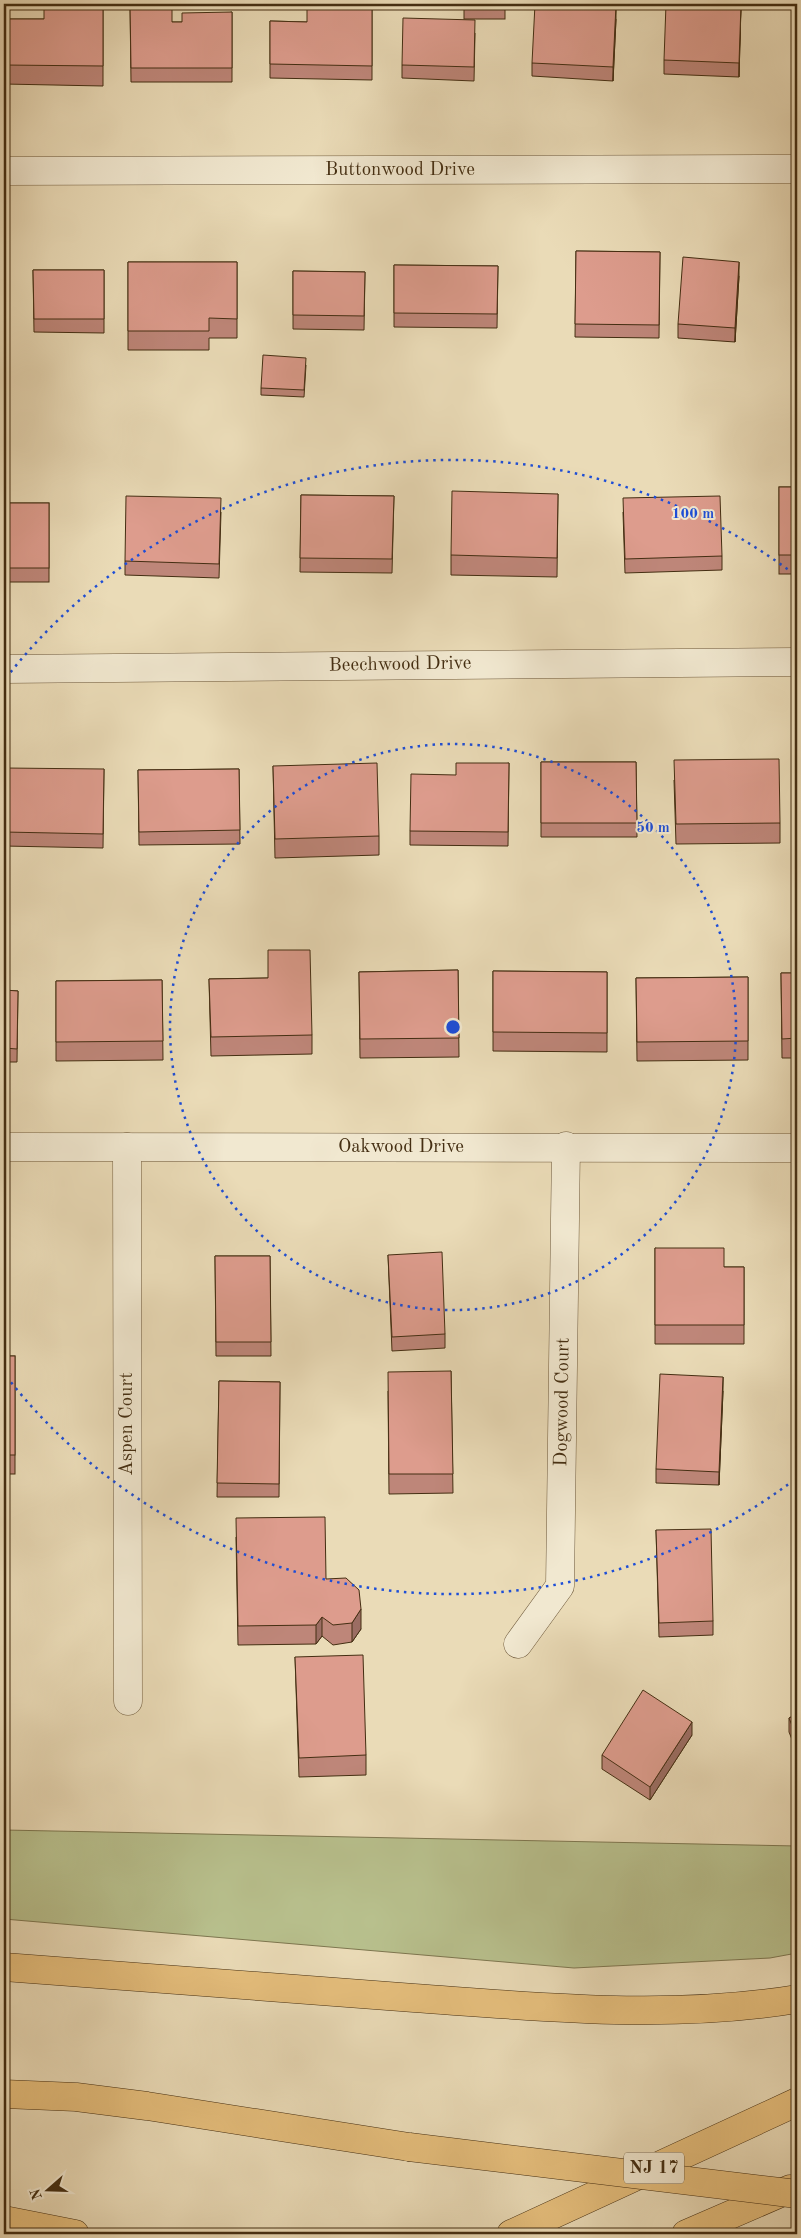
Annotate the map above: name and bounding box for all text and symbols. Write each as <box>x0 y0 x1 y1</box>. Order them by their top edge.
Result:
street label: Buttonwood Drive <box>325 161 475 180</box>
text: 100 m <box>672 507 714 522</box>
street label: Beechwood Drive <box>328 654 472 676</box>
text: 50 m <box>636 821 670 836</box>
centre of rings <box>444 1018 462 1036</box>
street label: Oakwood Drive <box>338 1138 464 1157</box>
street label: Dogwood Court <box>552 1337 574 1467</box>
street label: Aspen Court <box>118 1372 137 1476</box>
road number: NJ 17 <box>624 2152 684 2184</box>
north arrow <box>22 2166 72 2216</box>
text: N <box>28 2186 45 2202</box>

